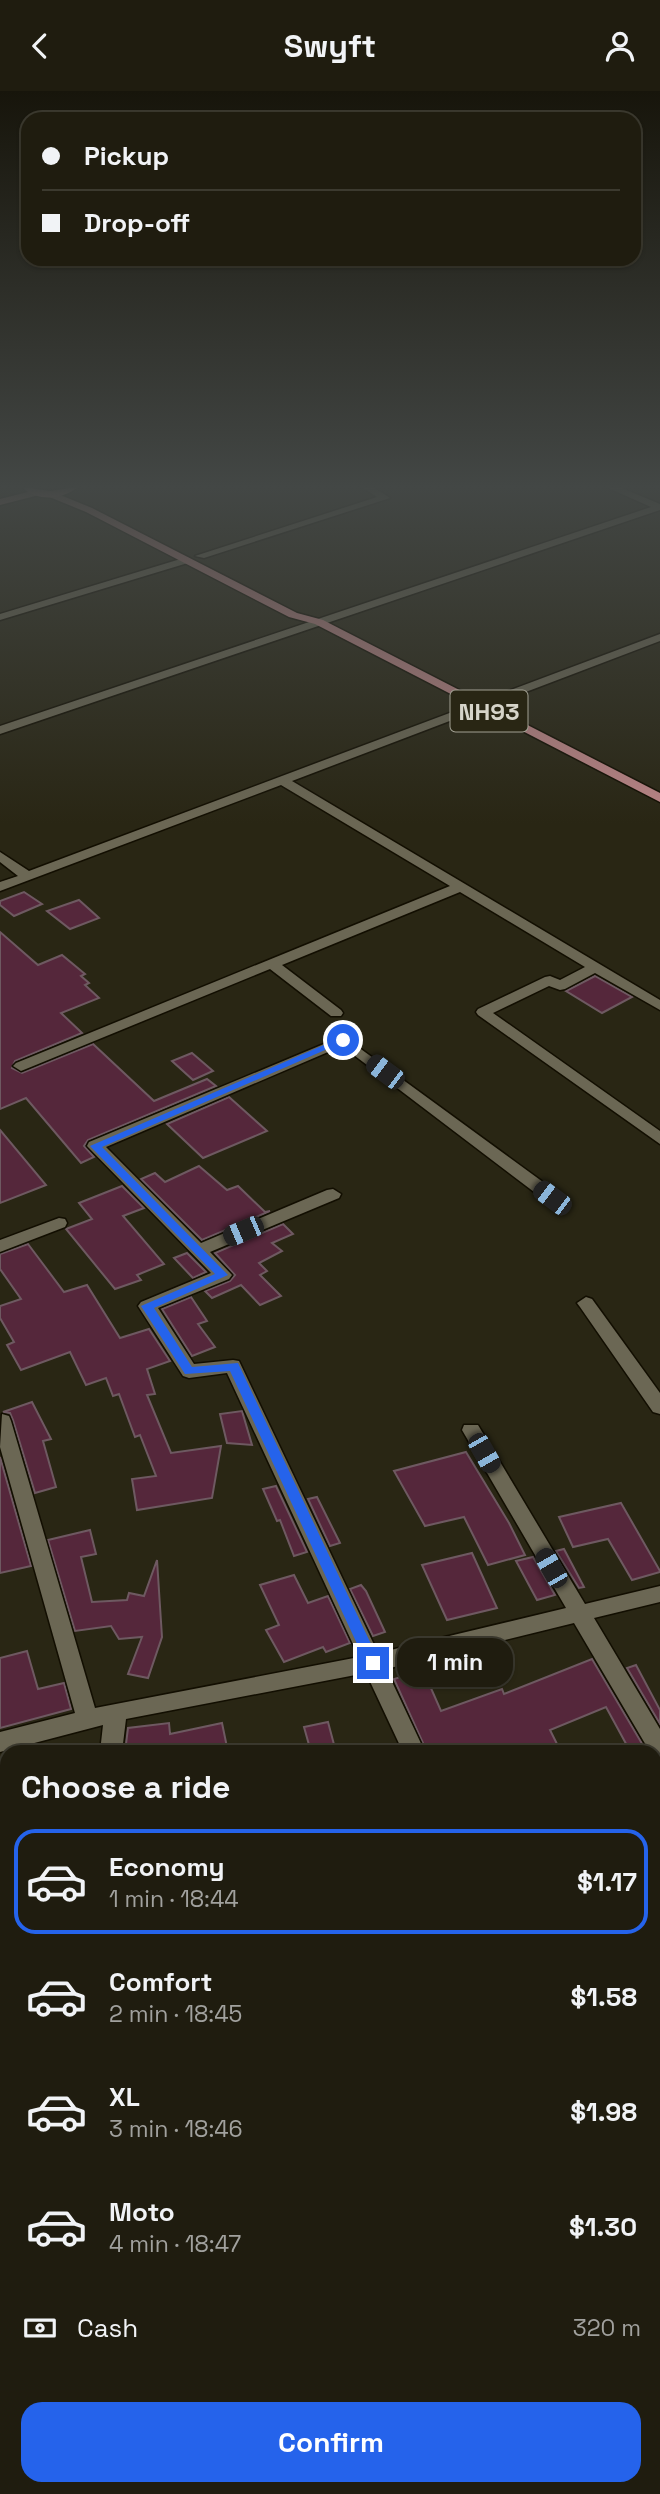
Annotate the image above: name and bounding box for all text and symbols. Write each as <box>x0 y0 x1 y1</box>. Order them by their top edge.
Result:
text: Swyft <box>284 26 376 66</box>
icon: back <box>21 27 59 65</box>
icon: person <box>601 27 639 65</box>
text: Pickup <box>84 139 169 173</box>
text: Drop-off <box>84 206 190 240</box>
road number: NH93 <box>450 691 528 731</box>
route start <box>327 1024 359 1056</box>
car <box>362 1051 409 1093</box>
car <box>529 1177 576 1219</box>
car <box>220 1213 267 1249</box>
car <box>465 1430 504 1476</box>
car <box>532 1545 571 1591</box>
callout: 1 min <box>398 1639 513 1687</box>
route end <box>357 1647 389 1679</box>
text: 1 min <box>427 1647 483 1677</box>
text: Choose a ride <box>21 1767 231 1807</box>
icon: car <box>25 1850 88 1913</box>
text: Economy <box>109 1850 225 1884</box>
text: $1.17 <box>577 1865 637 1899</box>
text: 1 min · 18:44 <box>109 1884 239 1914</box>
icon: car <box>25 1965 88 2028</box>
text: Comfort <box>109 1965 212 1999</box>
text: $1.58 <box>571 1980 637 2014</box>
text: 2 min · 18:45 <box>109 1999 242 2029</box>
icon: car <box>25 2080 88 2143</box>
text: XL <box>109 2080 140 2114</box>
text: $1.98 <box>570 2095 637 2129</box>
text: 3 min · 18:46 <box>109 2114 243 2144</box>
icon: car <box>25 2195 88 2258</box>
text: Moto <box>109 2195 175 2229</box>
text: $1.30 <box>569 2210 637 2244</box>
text: 4 min · 18:47 <box>109 2229 241 2259</box>
icon: cash <box>21 2309 59 2347</box>
text: Cash <box>77 2311 138 2345</box>
text: 320 m <box>573 2313 641 2343</box>
button: Confirm <box>21 2402 641 2482</box>

